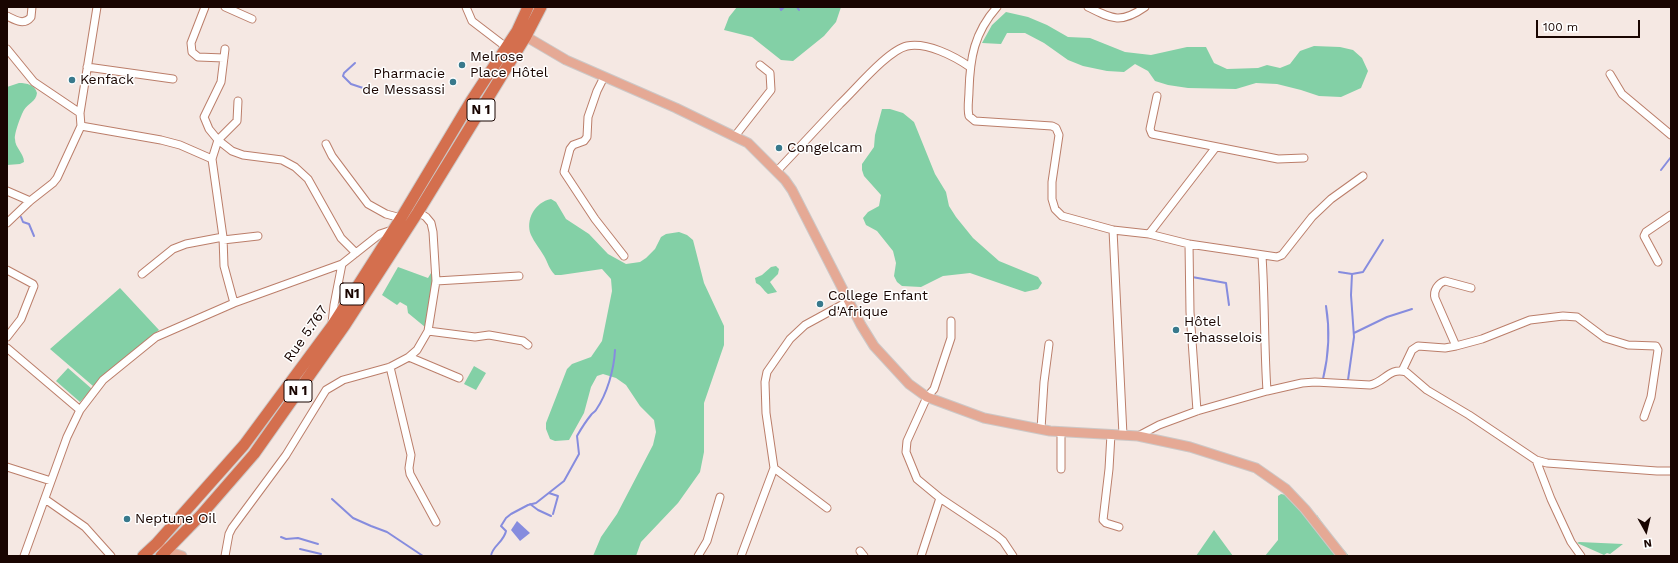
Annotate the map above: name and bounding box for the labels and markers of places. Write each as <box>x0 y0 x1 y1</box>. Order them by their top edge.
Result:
place label: Melrose Place Hôtel <box>470 49 548 82</box>
marker: Melrose Place Hôtel <box>457 60 467 70</box>
place label: Pharmacie de Messassi <box>362 66 445 98</box>
place label: Kenfack <box>80 72 134 88</box>
marker: Kenfack <box>67 75 77 85</box>
marker: Pharmacie de Messassi <box>448 77 458 87</box>
place label: Congelcam <box>787 140 863 156</box>
marker: Congelcam <box>774 143 784 153</box>
place label: College Enfant d'Afrique <box>828 288 928 320</box>
marker: College Enfant d'Afrique <box>815 299 825 309</box>
place label: Hôtel Tehasselois <box>1184 314 1262 346</box>
marker: Hôtel Tehasselois <box>1171 325 1181 335</box>
place label: Neptune Oil <box>135 511 216 527</box>
marker: Neptune Oil <box>122 514 132 524</box>

